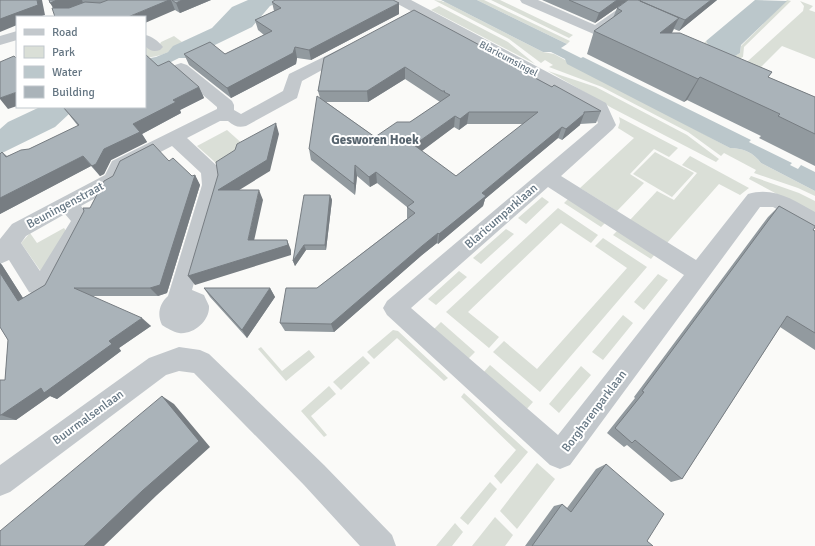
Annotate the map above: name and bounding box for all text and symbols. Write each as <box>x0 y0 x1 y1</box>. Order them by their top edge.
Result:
legend <box>16 16 146 108</box>
text: Road <box>52 25 78 40</box>
street label: Blaricumsingel <box>477 38 540 79</box>
text: Park <box>52 45 75 60</box>
text: Water <box>52 65 83 80</box>
text: Building <box>52 85 95 100</box>
district label: Gesworen Hoek <box>331 132 419 148</box>
street label: Beuningenstraat <box>24 179 106 232</box>
street label: Blaricumparklaan <box>462 181 541 252</box>
street label: Borgharenparklaan <box>559 367 630 455</box>
street label: Buurmalsenlaan <box>50 387 127 448</box>

